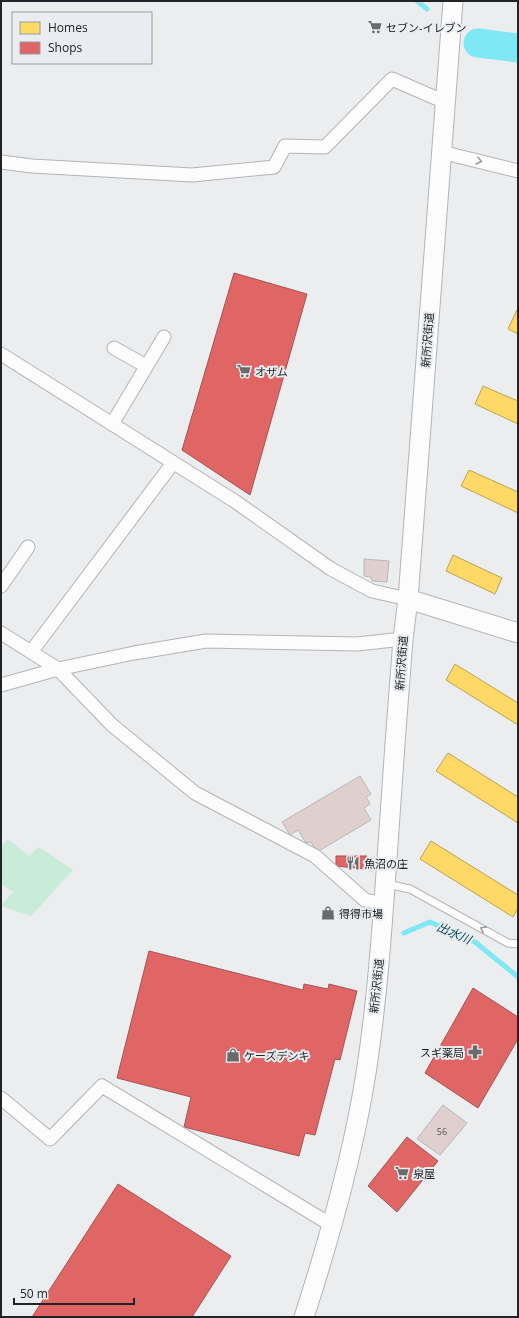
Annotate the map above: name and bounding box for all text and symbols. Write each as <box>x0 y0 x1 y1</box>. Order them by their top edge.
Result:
legend <box>12 12 152 64</box>
text: Homes <box>48 19 88 36</box>
supermarket icon: セブン-イレブン <box>367 19 383 35</box>
place label: セブン-イレブン <box>386 20 467 35</box>
text: Shops <box>48 39 83 56</box>
one-way arrow <box>476 156 483 165</box>
street label: 新所沢街道 <box>418 312 436 368</box>
supermarket icon: オザム <box>236 363 252 379</box>
place label: オザム <box>255 364 288 379</box>
street label: 新所沢街道 <box>392 635 410 691</box>
restaurant icon: 魚沼の庄 <box>345 855 361 871</box>
place label: 魚沼の庄 <box>364 856 408 871</box>
shop icon: 得得市場 <box>320 905 336 921</box>
place label: 得得市場 <box>339 906 383 921</box>
water label: 出水川 <box>434 918 476 949</box>
one-way arrow <box>480 927 487 934</box>
street label: 新所沢街道 <box>366 958 386 1014</box>
pharmacy icon: スギ薬局 <box>467 1044 483 1060</box>
place label: スギ薬局 <box>420 1045 464 1060</box>
shop icon: ケーズデンキ <box>225 1047 241 1063</box>
place label: ケーズデンキ <box>244 1048 309 1063</box>
house number: 56 <box>437 1125 447 1138</box>
supermarket icon: 泉屋 <box>394 1165 410 1181</box>
place label: 泉屋 <box>413 1166 435 1181</box>
scale bar <box>14 1280 134 1306</box>
text: 50 m <box>20 1285 48 1302</box>

